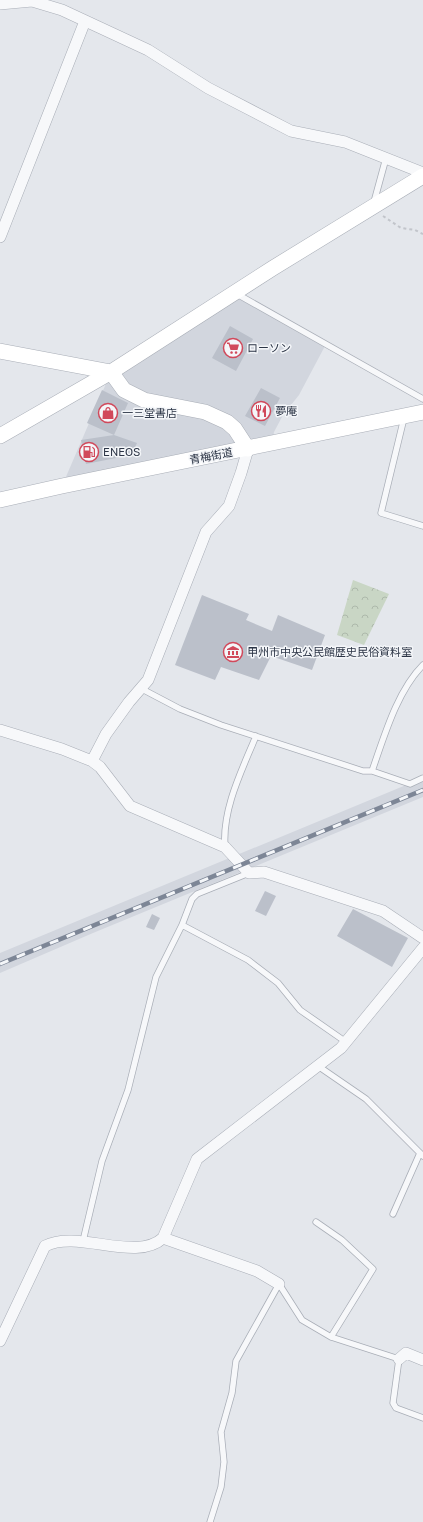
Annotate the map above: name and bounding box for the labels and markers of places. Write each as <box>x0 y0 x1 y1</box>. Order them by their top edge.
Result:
supermarket icon: ローソン <box>222 337 244 359</box>
place label: ローソン <box>247 342 291 354</box>
restaurant icon: 夢庵 <box>250 400 272 422</box>
shop icon: 一三堂書店 <box>97 402 119 424</box>
place label: 夢庵 <box>275 405 297 417</box>
place label: 一三堂書店 <box>122 407 177 419</box>
fuel station icon: ENEOS <box>78 441 100 463</box>
place label: ENEOS <box>103 446 140 458</box>
museum icon: 甲州市中央公民館歴史民俗資料室 <box>222 641 244 663</box>
place label: 甲州市中央公民館歴史民俗資料室 <box>247 646 412 658</box>

